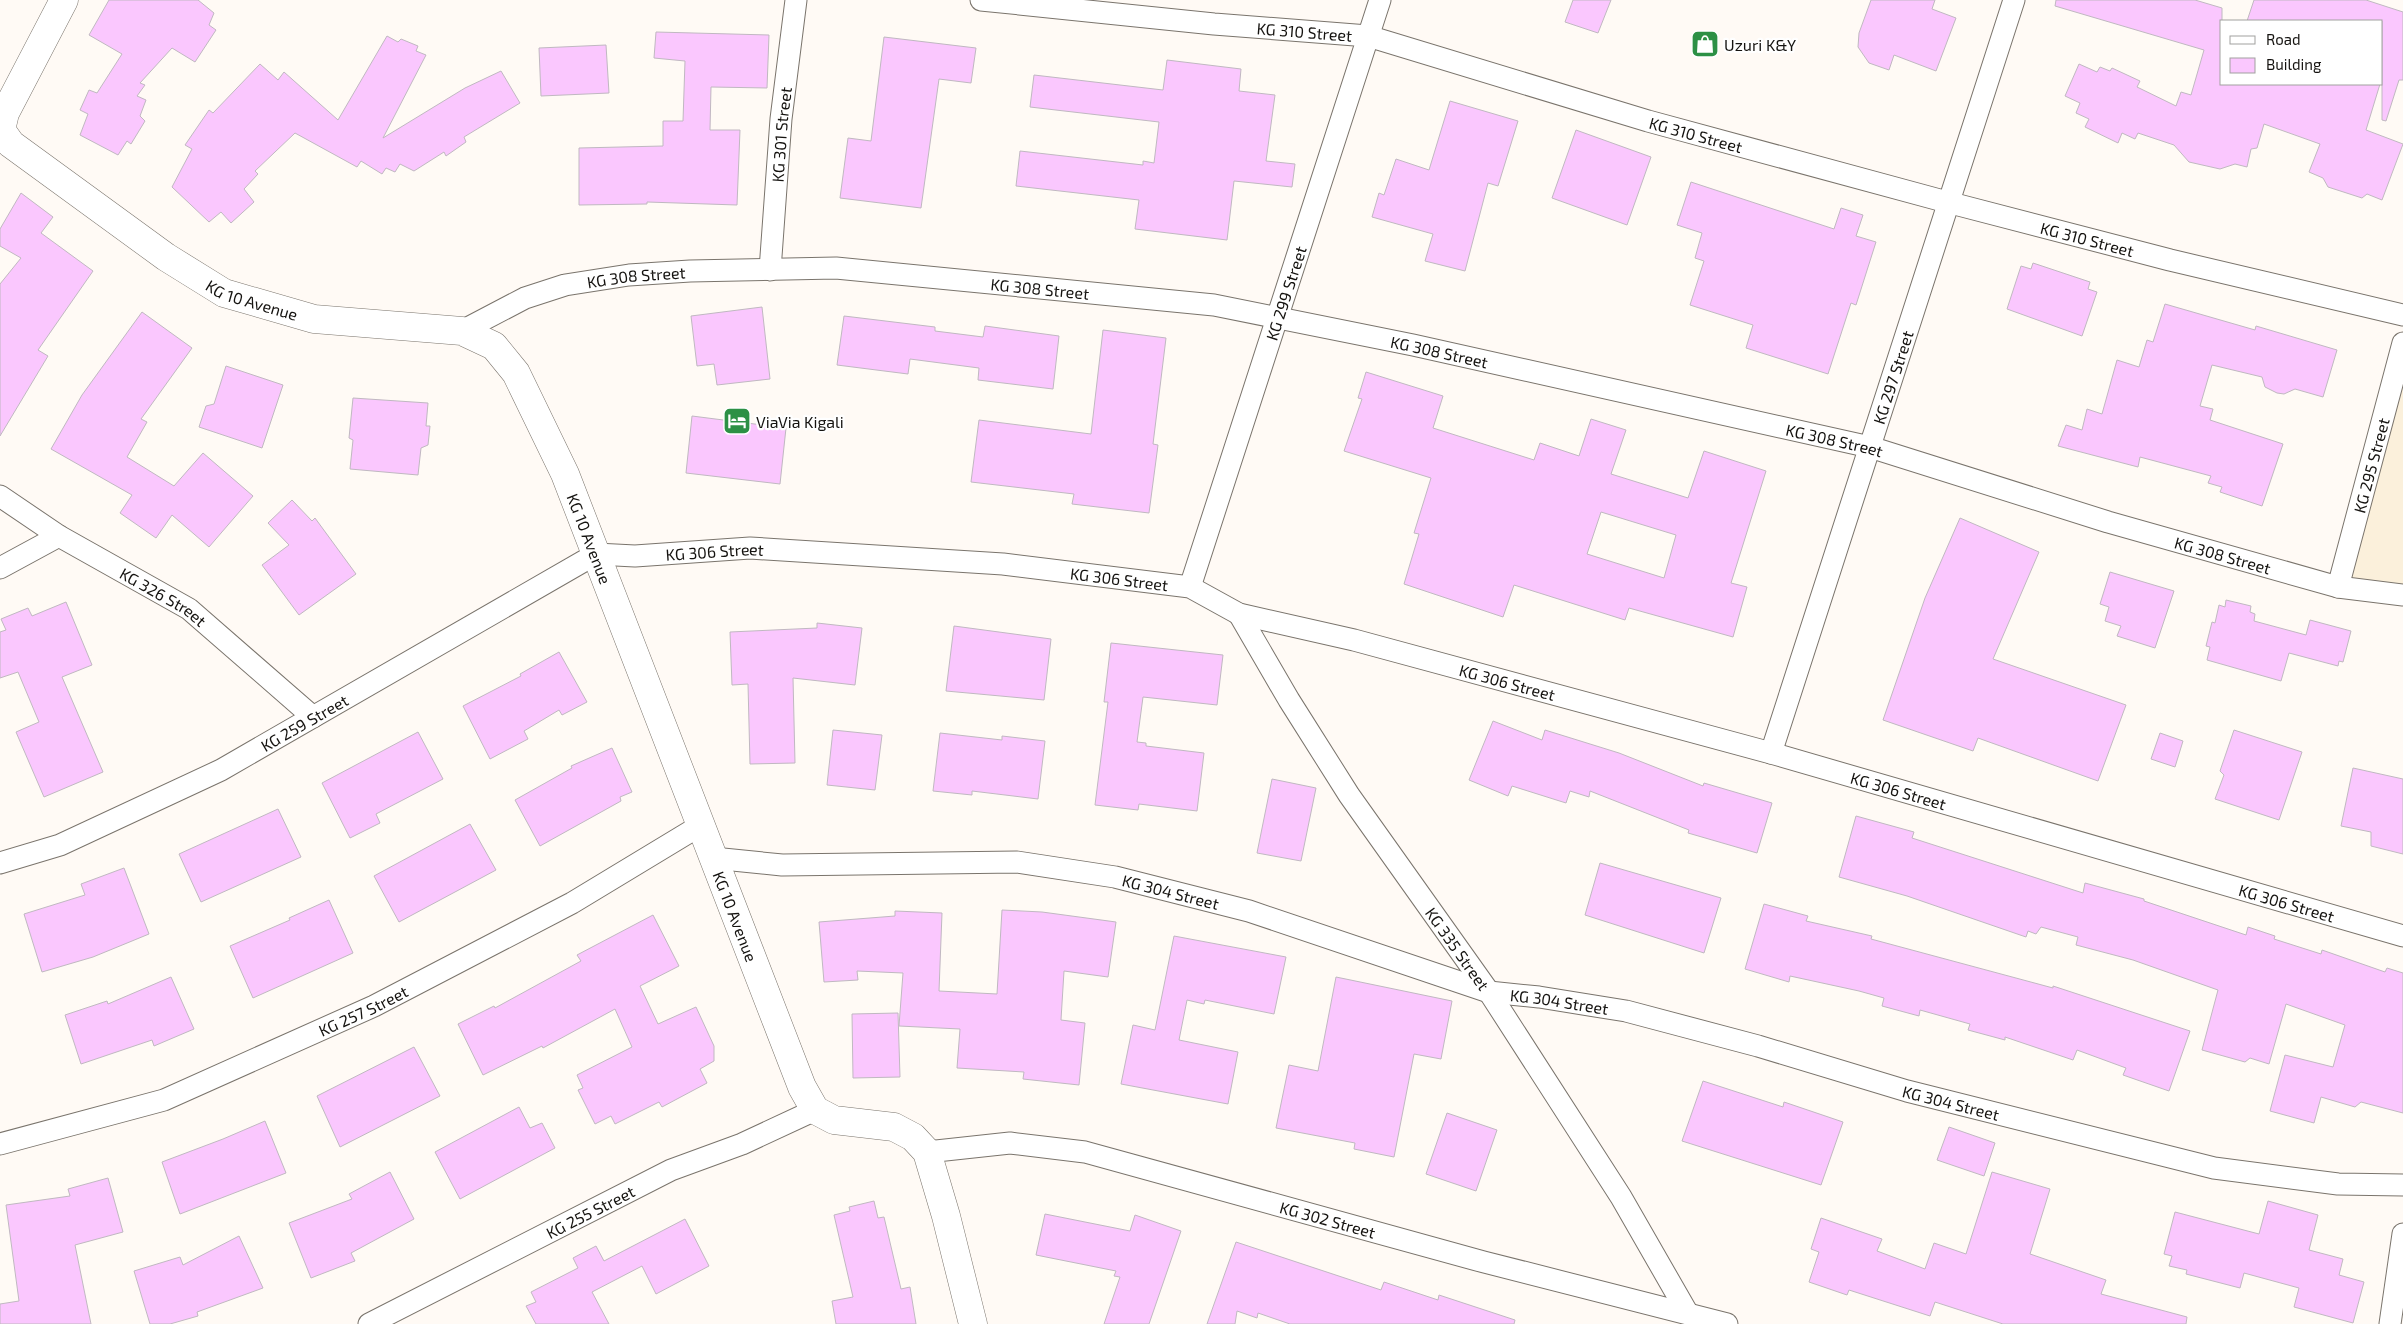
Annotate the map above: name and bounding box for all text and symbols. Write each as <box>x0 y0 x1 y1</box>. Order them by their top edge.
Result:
street label: KG 310 Street <box>1256 18 1353 44</box>
legend <box>2220 20 2383 85</box>
shop icon: Uzuri K&Y <box>1690 29 1720 59</box>
text: Road <box>2266 30 2301 48</box>
place label: Uzuri K&Y <box>1724 35 1796 54</box>
text: Building <box>2266 55 2322 73</box>
street label: KG 301 Street <box>767 86 794 183</box>
street label: KG 310 Street <box>1647 112 1745 156</box>
street label: KG 310 Street <box>2039 217 2136 260</box>
street label: KG 299 Street <box>1261 243 1309 343</box>
street label: KG 308 Street <box>586 262 686 291</box>
street label: KG 308 Street <box>990 274 1090 302</box>
street label: KG 10 Avenue <box>203 275 300 323</box>
street label: KG 297 Street <box>1868 328 1916 426</box>
street label: KG 308 Street <box>1389 331 1490 371</box>
hotel icon: ViaVia Kigali <box>722 406 752 436</box>
place label: ViaVia Kigali <box>756 412 844 431</box>
street label: KG 295 Street <box>2349 416 2392 515</box>
street label: KG 308 Street <box>1784 419 1886 460</box>
street label: KG 10 Avenue <box>564 491 616 587</box>
street label: KG 308 Street <box>2173 532 2273 577</box>
street label: KG 306 Street <box>665 538 765 563</box>
street label: KG 326 Street <box>117 563 211 630</box>
street label: KG 306 Street <box>1069 563 1169 594</box>
street label: KG 306 Street <box>1457 660 1557 704</box>
street label: KG 259 Street <box>257 690 351 755</box>
street label: KG 306 Street <box>1849 767 1949 813</box>
street label: KG 10 Avenue <box>710 868 762 964</box>
street label: KG 304 Street <box>1120 870 1221 913</box>
street label: KG 306 Street <box>2237 879 2337 925</box>
street label: KG 335 Street <box>1422 903 1494 994</box>
street label: KG 257 Street <box>315 981 411 1039</box>
street label: KG 304 Street <box>1509 985 1610 1018</box>
street label: KG 304 Street <box>1901 1081 2001 1123</box>
street label: KG 255 Street <box>542 1181 637 1242</box>
street label: KG 302 Street <box>1278 1197 1378 1241</box>

